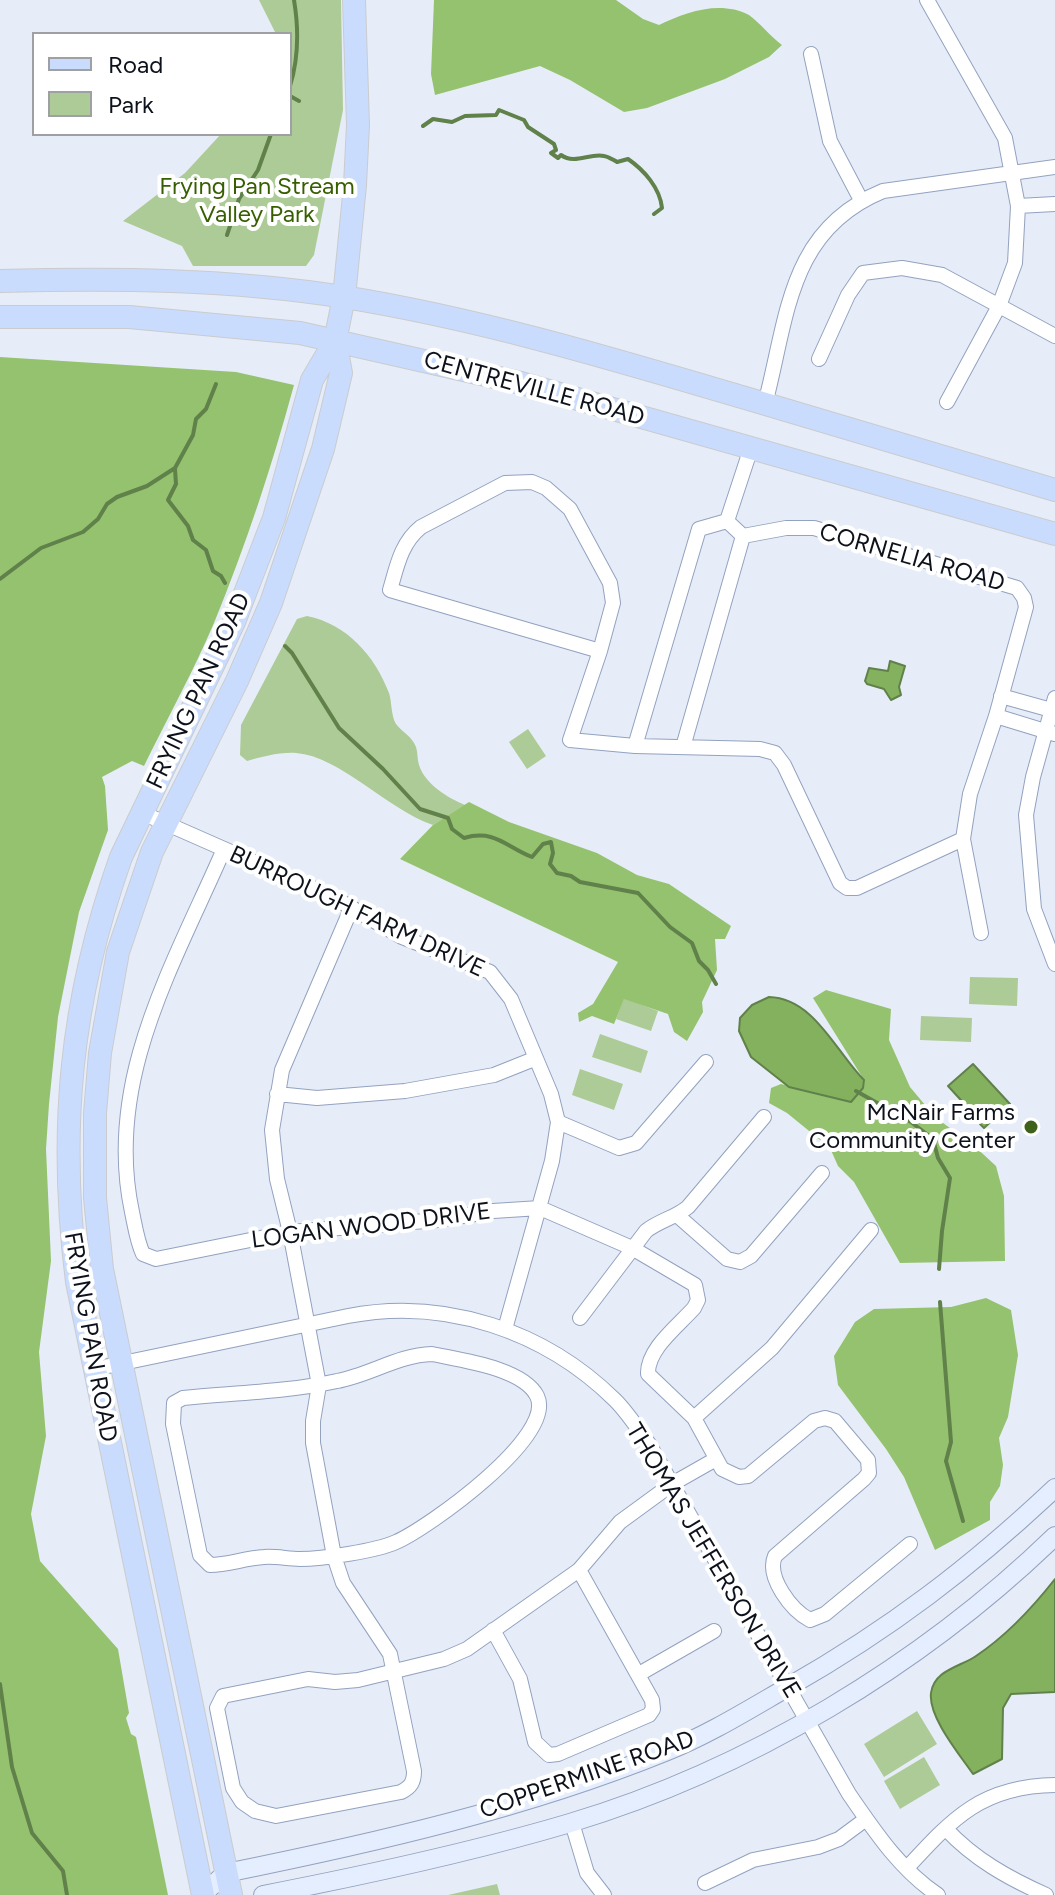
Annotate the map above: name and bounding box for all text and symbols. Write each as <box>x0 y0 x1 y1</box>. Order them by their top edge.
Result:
legend <box>32 32 292 136</box>
text: Road <box>108 50 163 79</box>
text: Park <box>108 90 154 119</box>
park label: Frying Pan Stream Valley Park <box>159 173 355 229</box>
street label: CENTREVILLE ROAD <box>421 346 647 432</box>
street label: CORNELIA ROAD <box>816 518 1008 598</box>
street label: FRYING PAN ROAD <box>141 588 257 794</box>
street label: BURROUGH FARM DRIVE <box>225 840 489 984</box>
place label: McNair Farms Community Center <box>809 1099 1015 1155</box>
marker: McNair Farms Community Center <box>1022 1118 1040 1136</box>
street label: LOGAN WOOD DRIVE <box>250 1197 492 1255</box>
street label: FRYING PAN ROAD <box>57 1230 123 1444</box>
street label: THOMAS JEFFERSON DRIVE <box>619 1418 807 1704</box>
street label: COPPERMINE ROAD <box>476 1725 698 1825</box>

